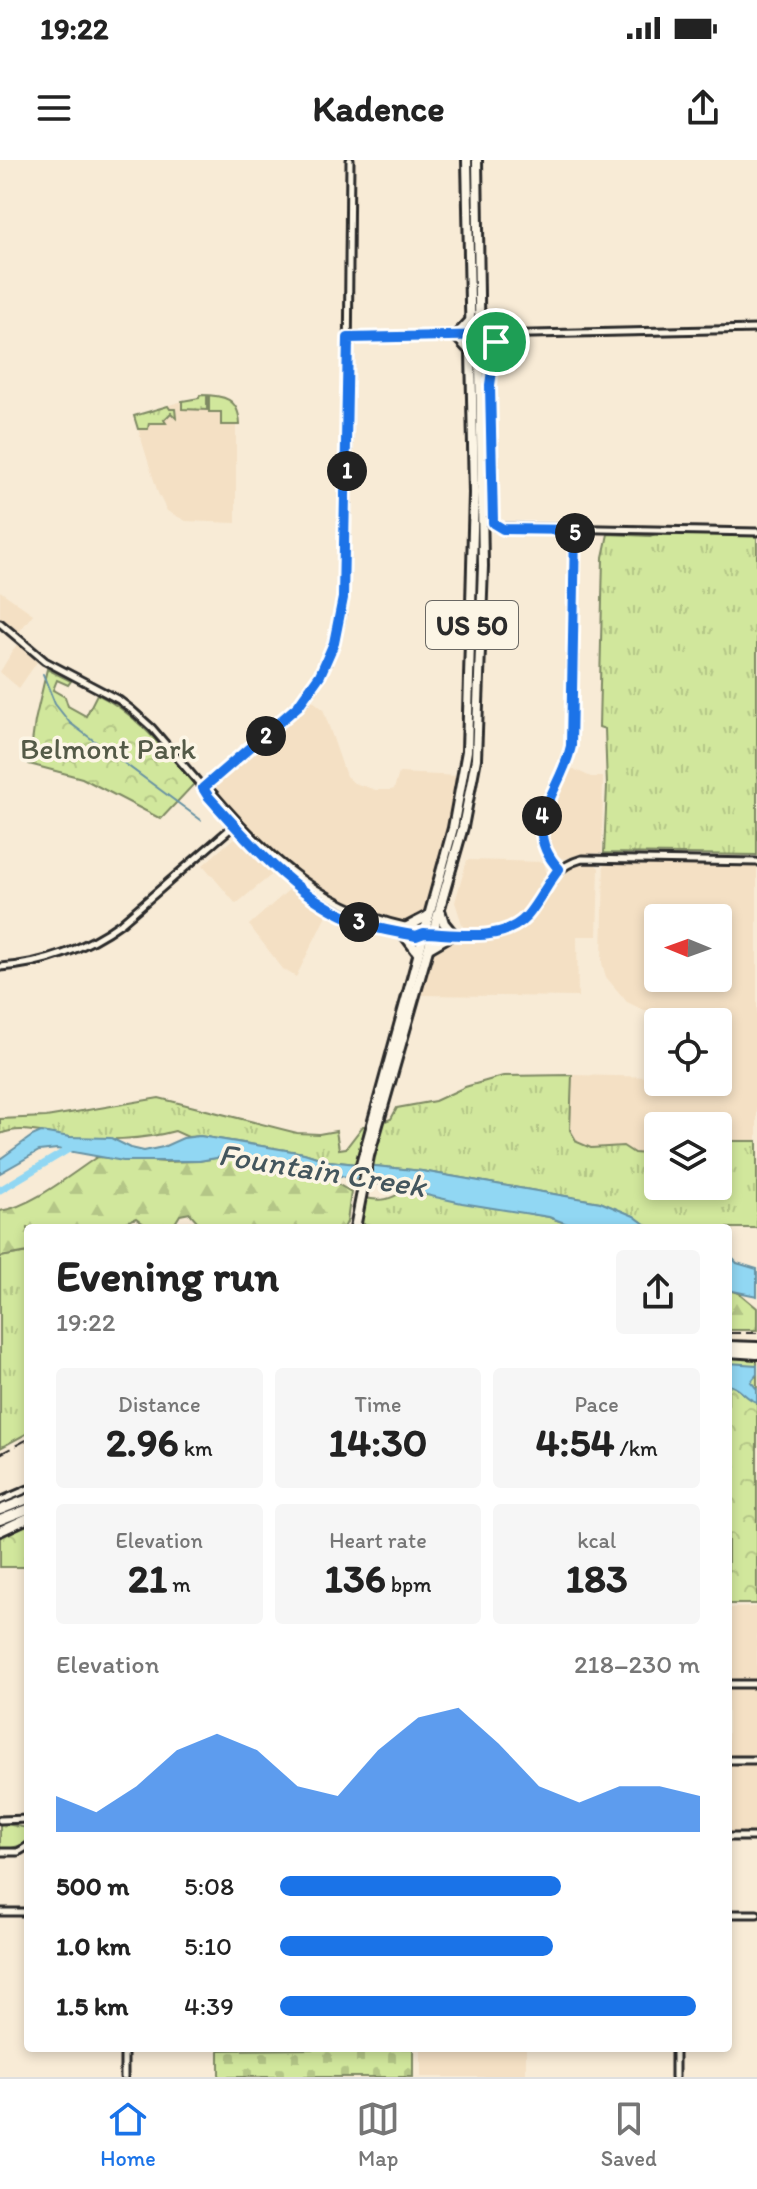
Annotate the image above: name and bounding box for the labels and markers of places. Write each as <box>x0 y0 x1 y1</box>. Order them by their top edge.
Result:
pin <box>462 308 530 376</box>
pin: 1 <box>327 451 367 491</box>
pin: 5 <box>555 513 595 553</box>
pin: 2 <box>246 716 286 756</box>
pin: 4 <box>522 796 562 836</box>
pin: 3 <box>339 902 379 942</box>

